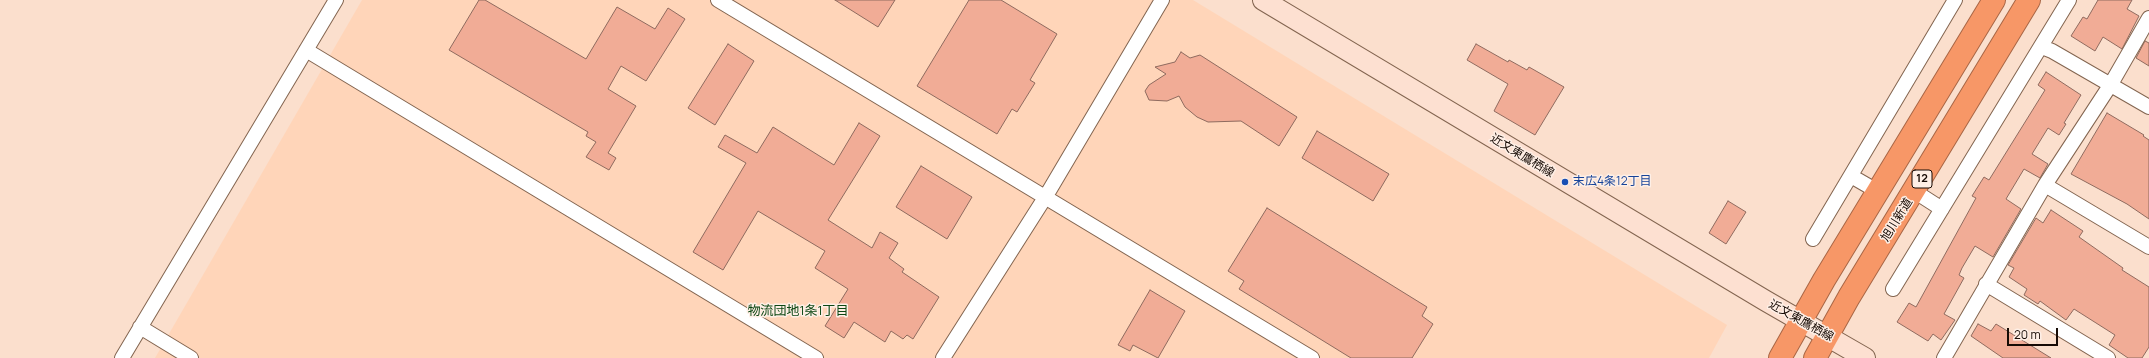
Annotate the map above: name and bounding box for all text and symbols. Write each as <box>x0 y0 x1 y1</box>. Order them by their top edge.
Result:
street label: 近文東鷹栖線 <box>1487 131 1557 181</box>
road number: 12 <box>1912 170 1932 188</box>
place label: 末広4条12丁目 <box>1573 175 1652 189</box>
marker: 末広4条12丁目 <box>1560 177 1570 187</box>
street label: 旭川新道 <box>1878 196 1916 244</box>
street label: 近文東鷹栖線 <box>1766 297 1836 345</box>
district label: 物流団地1条1丁目 <box>747 303 849 319</box>
scale bar <box>2009 320 2060 346</box>
text: 20 m <box>2014 326 2041 343</box>

